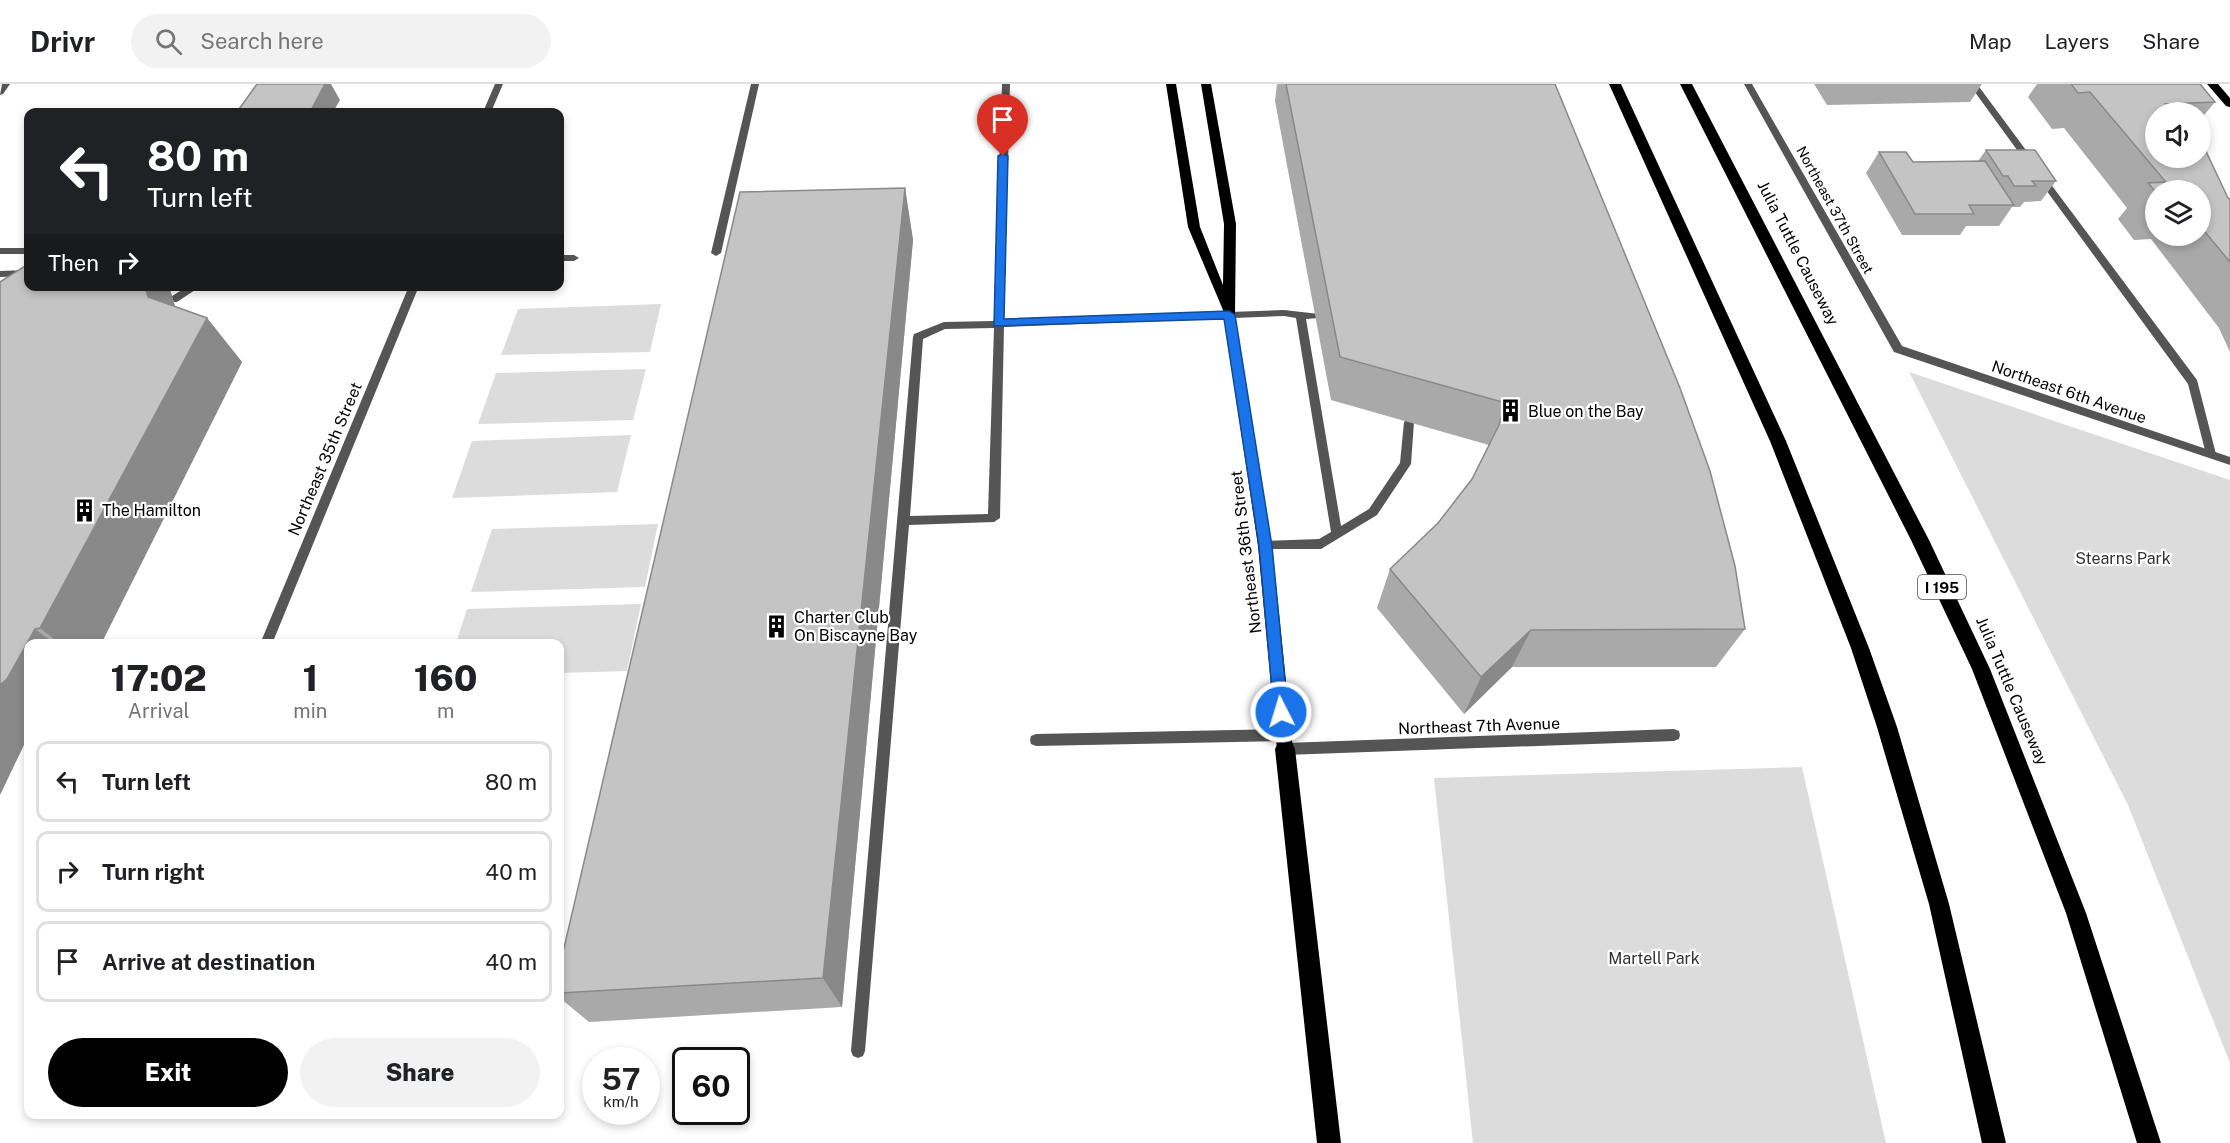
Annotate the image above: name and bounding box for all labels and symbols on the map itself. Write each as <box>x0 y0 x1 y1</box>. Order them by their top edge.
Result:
pin <box>977 94 1028 156</box>
street label: Northeast 37th Street <box>1793 143 1877 277</box>
street label: Julia Tuttle Causeway <box>1753 178 1843 329</box>
street label: Northeast 6th Avenue <box>1989 357 2149 427</box>
street label: Northeast 35th Street <box>284 380 366 538</box>
building icon: Blue on the Bay <box>1497 398 1523 424</box>
place label: Blue on the Bay <box>1528 402 1644 421</box>
street label: Northeast 36th Street <box>1227 469 1265 635</box>
building icon: The Hamilton <box>71 497 97 523</box>
place label: The Hamilton <box>102 501 201 520</box>
park label: Stearns Park <box>2075 549 2171 568</box>
road number: I 195 <box>1918 575 1966 599</box>
place label: Charter Club On Biscayne Bay <box>794 608 918 645</box>
building icon: Charter Club On Biscayne Bay <box>763 613 789 639</box>
street label: Julia Tuttle Causeway <box>1972 614 2052 768</box>
position arrow <box>1249 680 1313 744</box>
street label: Northeast 7th Avenue <box>1398 714 1560 738</box>
park label: Martell Park <box>1608 949 1700 968</box>
speed limit sign: 60 <box>672 1047 750 1125</box>

